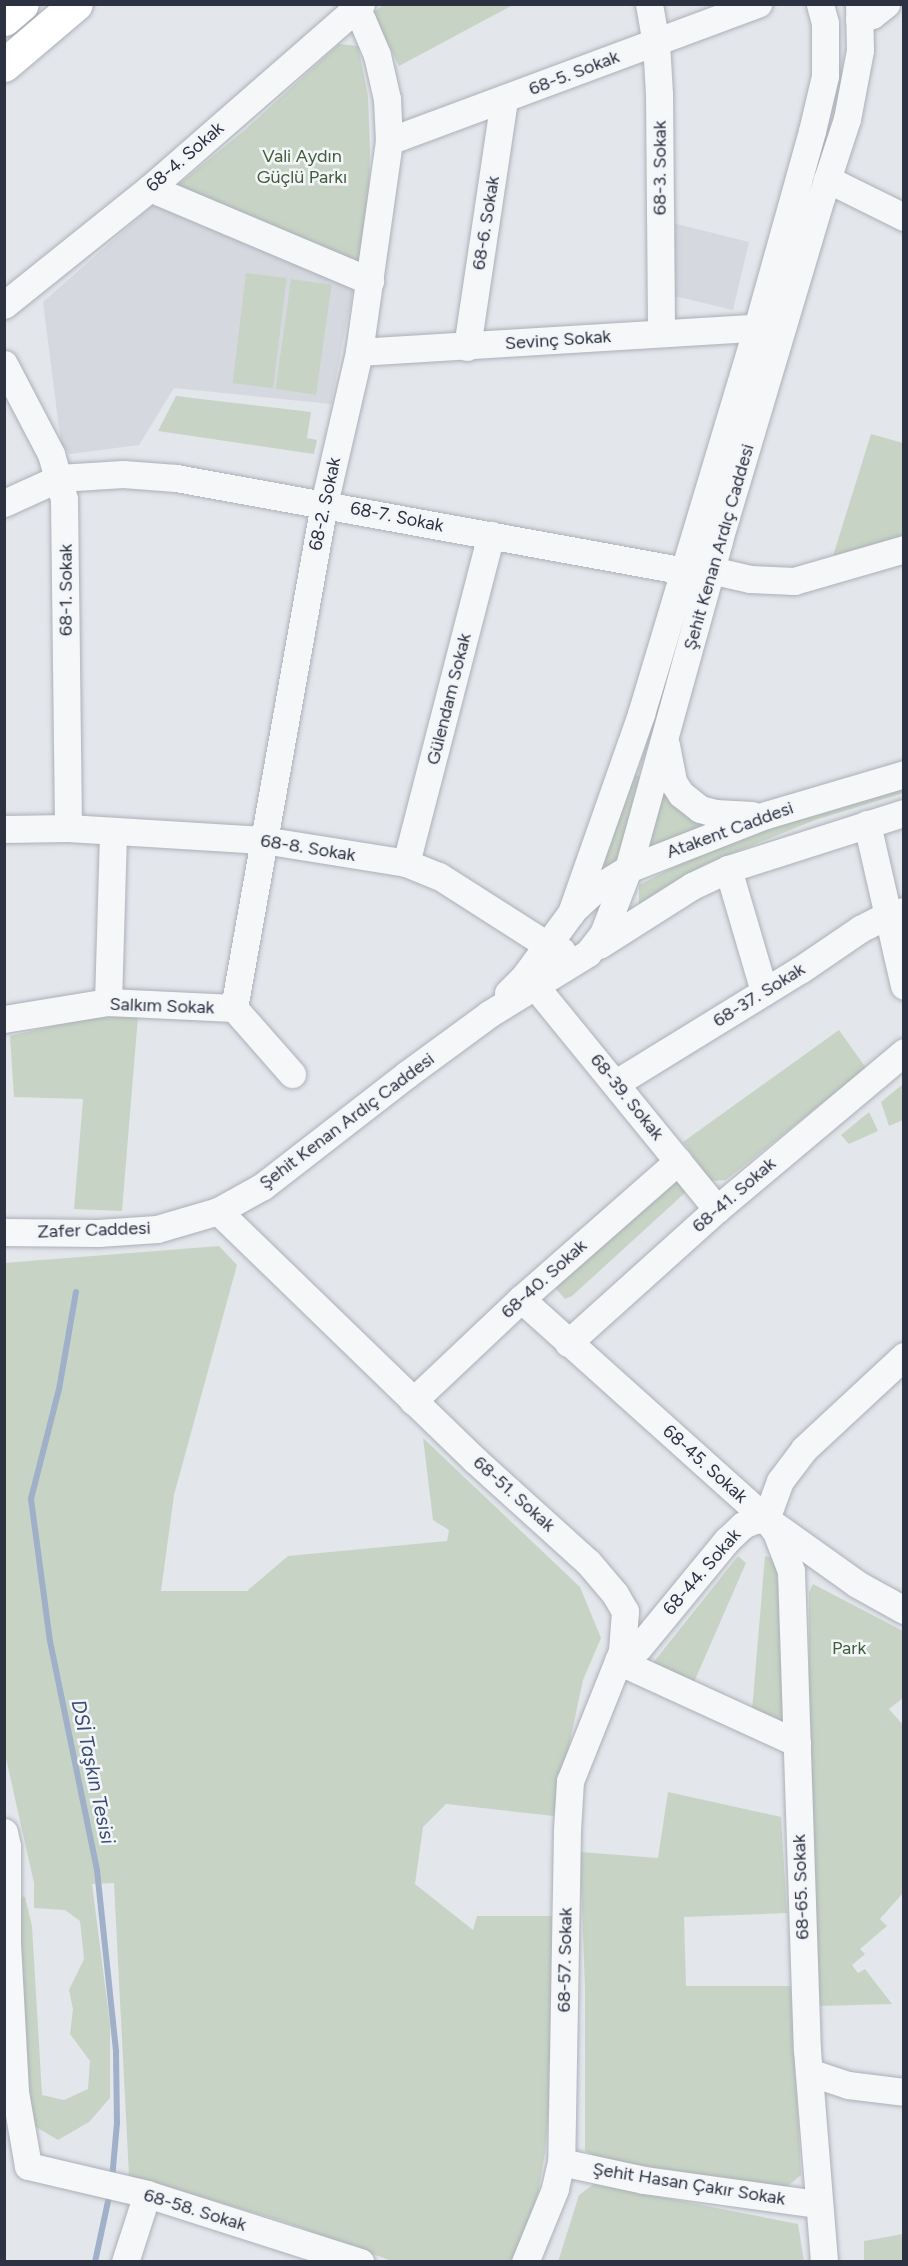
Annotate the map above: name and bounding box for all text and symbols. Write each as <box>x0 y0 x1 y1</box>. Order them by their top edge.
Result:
street label: 68-5. Sokak <box>526 46 622 100</box>
street label: 68-4. Sokak <box>142 117 228 197</box>
street label: 68-3. Sokak <box>649 121 671 215</box>
park label: Vali Aydın Güçlü Parkı <box>257 146 347 188</box>
street label: 68-6. Sokak <box>468 174 504 272</box>
street label: Sevinç Sokak <box>504 326 612 354</box>
street label: Şehit Kenan Ardıç Caddesi <box>679 441 759 653</box>
street label: 68-2. Sokak <box>305 455 345 553</box>
street label: 68-7. Sokak <box>349 497 445 537</box>
street label: 68-1. Sokak <box>55 544 77 636</box>
street label: Gülendam Sokak <box>422 631 476 767</box>
street label: Atakent Caddesi <box>664 797 796 863</box>
street label: 68-8. Sokak <box>259 830 357 866</box>
street label: 68-37. Sokak <box>709 958 809 1032</box>
street label: Salkım Sokak <box>109 993 215 1019</box>
street label: Şehit Kenan Ardıç Caddesi <box>255 1048 439 1194</box>
street label: 68-39. Sokak <box>586 1049 668 1145</box>
street label: 68-41. Sokak <box>688 1153 780 1237</box>
street label: Zafer Caddesi <box>37 1217 151 1243</box>
street label: 68-40. Sokak <box>497 1235 591 1323</box>
street label: 68-45. Sokak <box>658 1420 752 1508</box>
street label: 68-51. Sokak <box>469 1452 559 1536</box>
street label: 68-44. Sokak <box>659 1524 745 1620</box>
park label: Park <box>832 1637 866 1659</box>
water label: DSİ Taşkın Tesisi <box>66 1698 120 1846</box>
street label: 68-65. Sokak <box>788 1834 814 1940</box>
street label: 68-57. Sokak <box>553 1907 577 2013</box>
street label: Şehit Hasan Çakır Sokak <box>591 2158 787 2210</box>
street label: 68-58. Sokak <box>141 2184 249 2236</box>

